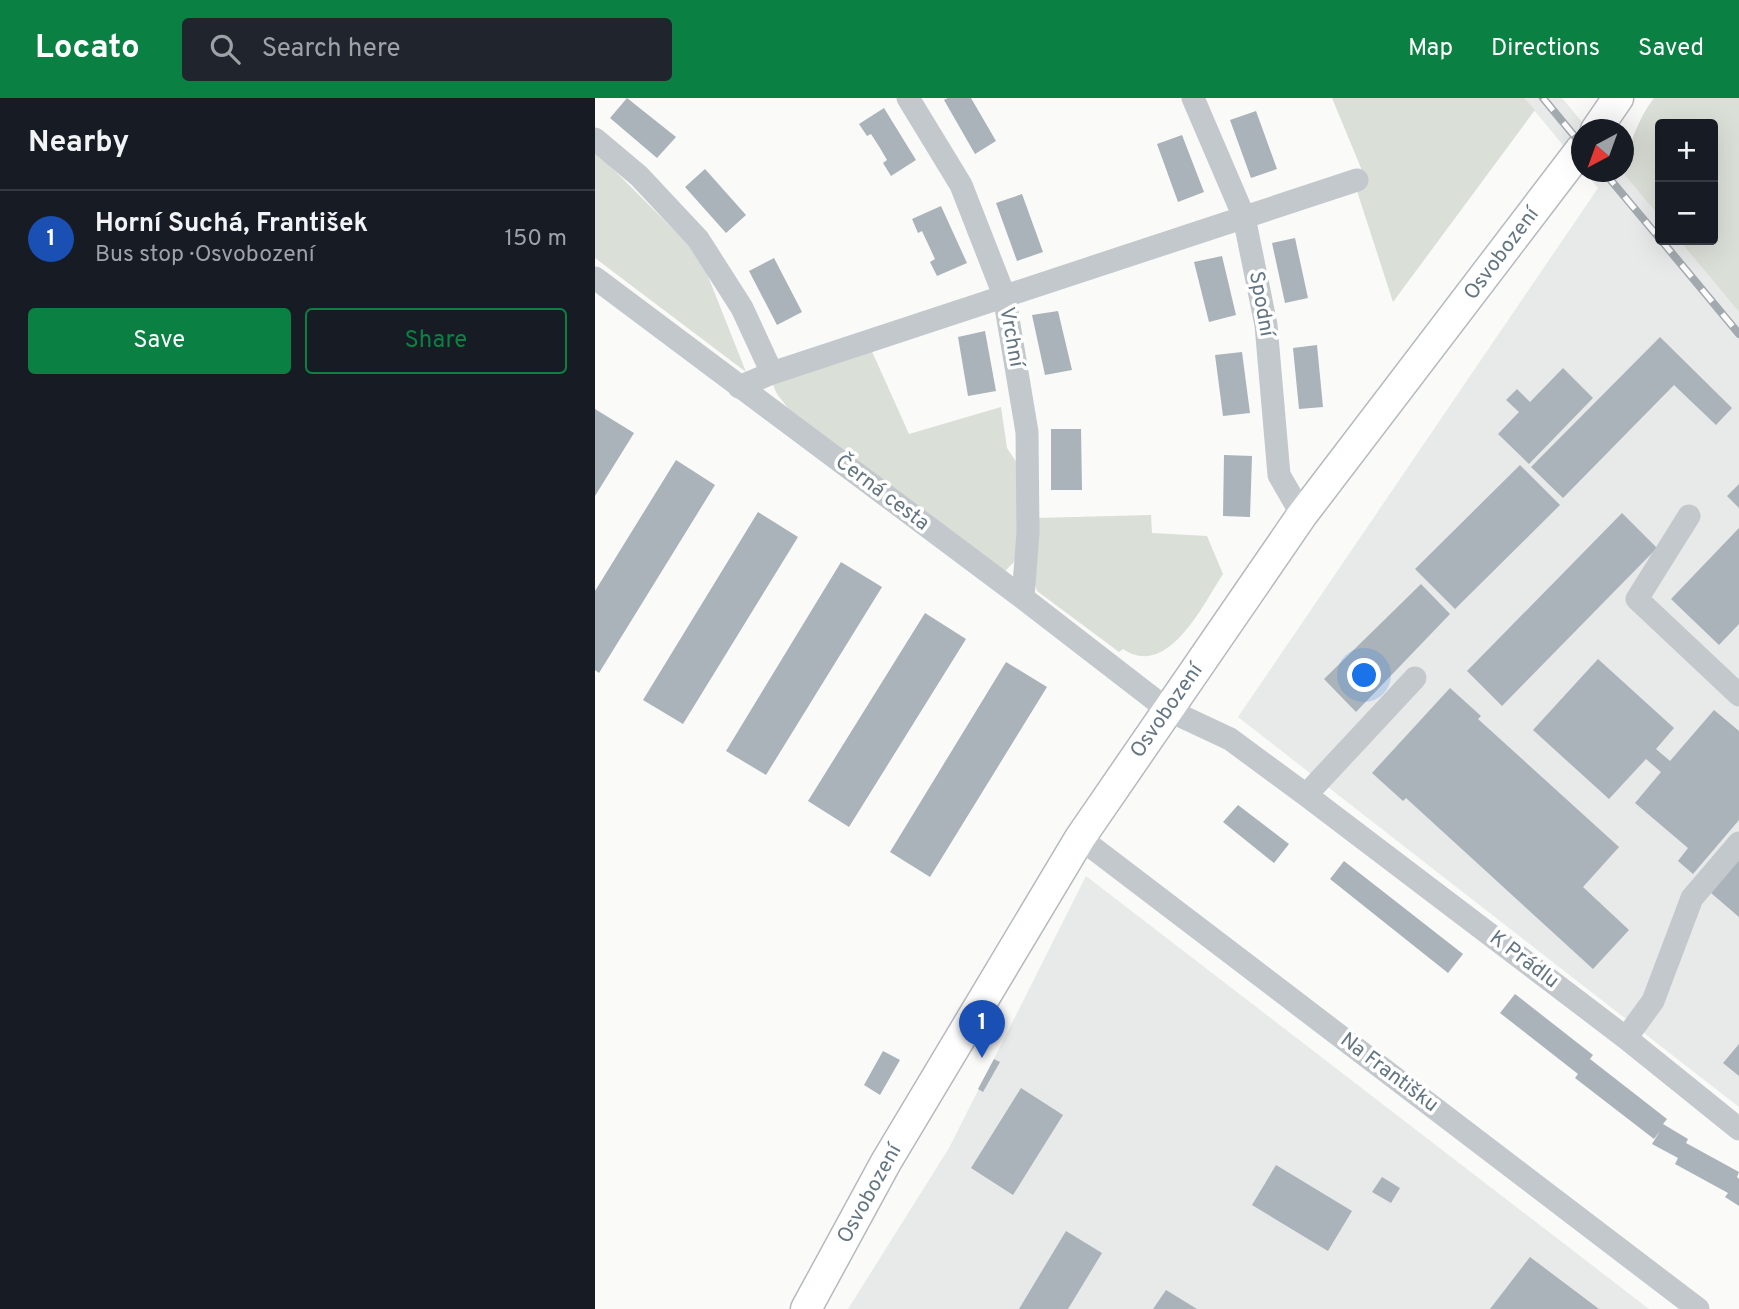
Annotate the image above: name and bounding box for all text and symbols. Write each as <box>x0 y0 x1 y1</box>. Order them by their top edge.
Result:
search box <box>182 18 672 81</box>
text: Locato <box>35 28 140 70</box>
icon: search <box>206 30 244 68</box>
text: Search here <box>262 33 401 66</box>
text: Map <box>1408 34 1453 64</box>
text: Directions <box>1491 34 1600 64</box>
text: Saved <box>1638 34 1704 64</box>
north arrow <box>1571 119 1634 182</box>
map controls <box>1655 119 1718 245</box>
button: + <box>1655 119 1718 182</box>
text: Nearby <box>28 125 129 162</box>
button: − <box>1655 182 1718 245</box>
street label: Osvobození <box>1458 201 1547 306</box>
text: Horní Suchá, František <box>95 208 368 241</box>
text: 1 <box>46 225 56 254</box>
text: 150 m <box>505 225 567 254</box>
text: Bus stop · Osvobození <box>95 241 315 270</box>
street label: Spodní <box>1242 269 1280 340</box>
street label: Vrchní <box>992 305 1030 371</box>
button: Save <box>28 308 291 374</box>
button: Share <box>305 308 567 374</box>
street label: Černá cesta <box>829 448 935 537</box>
street label: Osvobození <box>1125 657 1210 764</box>
your location <box>1347 658 1381 692</box>
street label: K Prádlu <box>1484 925 1564 995</box>
pin: 1 <box>959 1000 1005 1058</box>
street label: Na Františku <box>1334 1027 1444 1119</box>
street label: Osvobození <box>832 1138 909 1248</box>

